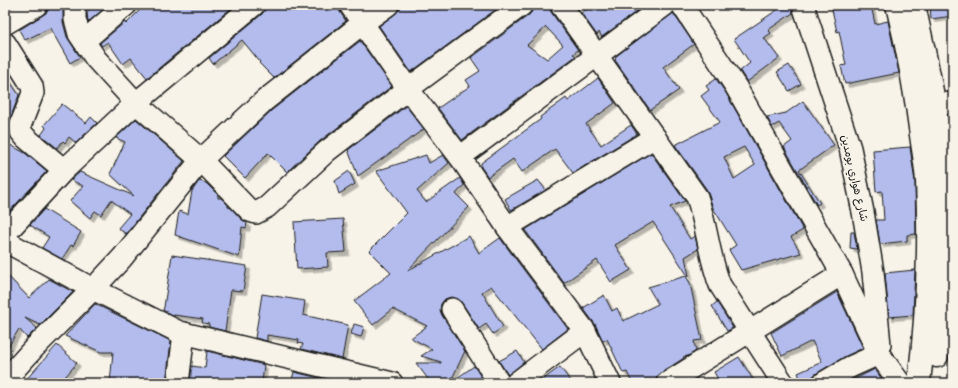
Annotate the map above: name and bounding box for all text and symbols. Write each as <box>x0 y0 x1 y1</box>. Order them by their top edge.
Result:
street label: شارع هواري بومدين <box>836 133 874 223</box>

